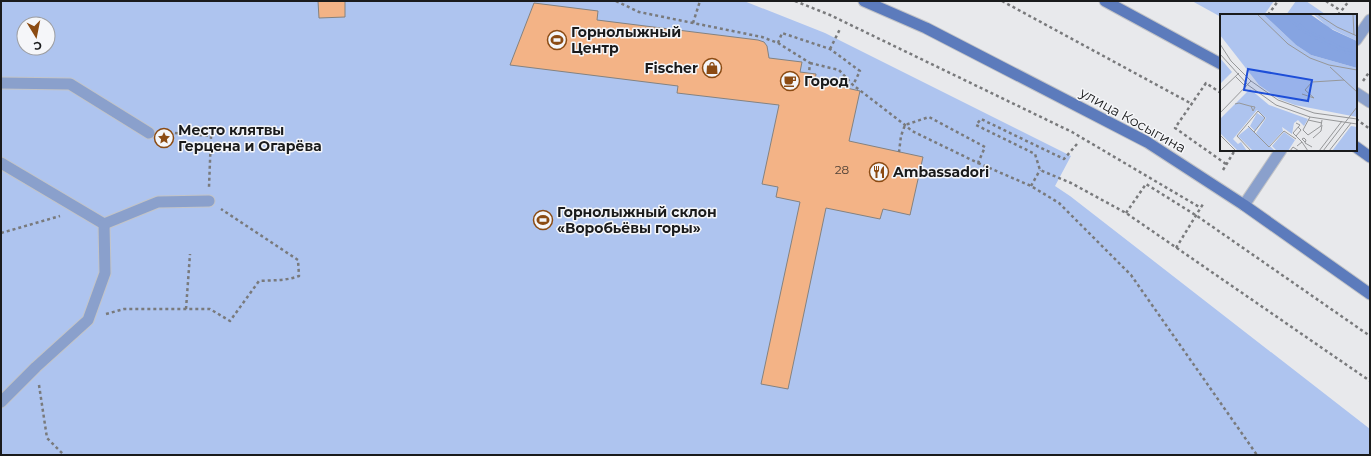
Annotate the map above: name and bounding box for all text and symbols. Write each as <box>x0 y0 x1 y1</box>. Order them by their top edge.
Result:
inset map <box>1220 14 1357 151</box>
north arrow <box>16 16 56 56</box>
place label: Горнолыжный Центр <box>571 23 681 57</box>
sports icon: Горнолыжный Центр <box>546 29 568 51</box>
text: С <box>33 38 43 53</box>
shop icon: Fischer <box>701 57 723 79</box>
place label: Fischer <box>645 59 698 77</box>
cafe icon: Город <box>779 70 801 92</box>
place label: Город <box>804 72 849 90</box>
street label: улица Косыгина <box>1076 83 1189 157</box>
place label: Место клятвы Герцена и Огарёва <box>178 121 322 155</box>
place icon: Место клятвы Герцена и Огарёва <box>153 127 175 149</box>
restaurant icon: Ambassadori <box>868 161 890 183</box>
house number: 28 <box>835 162 850 177</box>
place label: Ambassadori <box>892 163 989 181</box>
place label: Горнолыжный склон «Воробьёвы горы» <box>557 203 717 237</box>
sports icon: Горнолыжный склон «Воробьёвы горы» <box>532 209 554 231</box>

